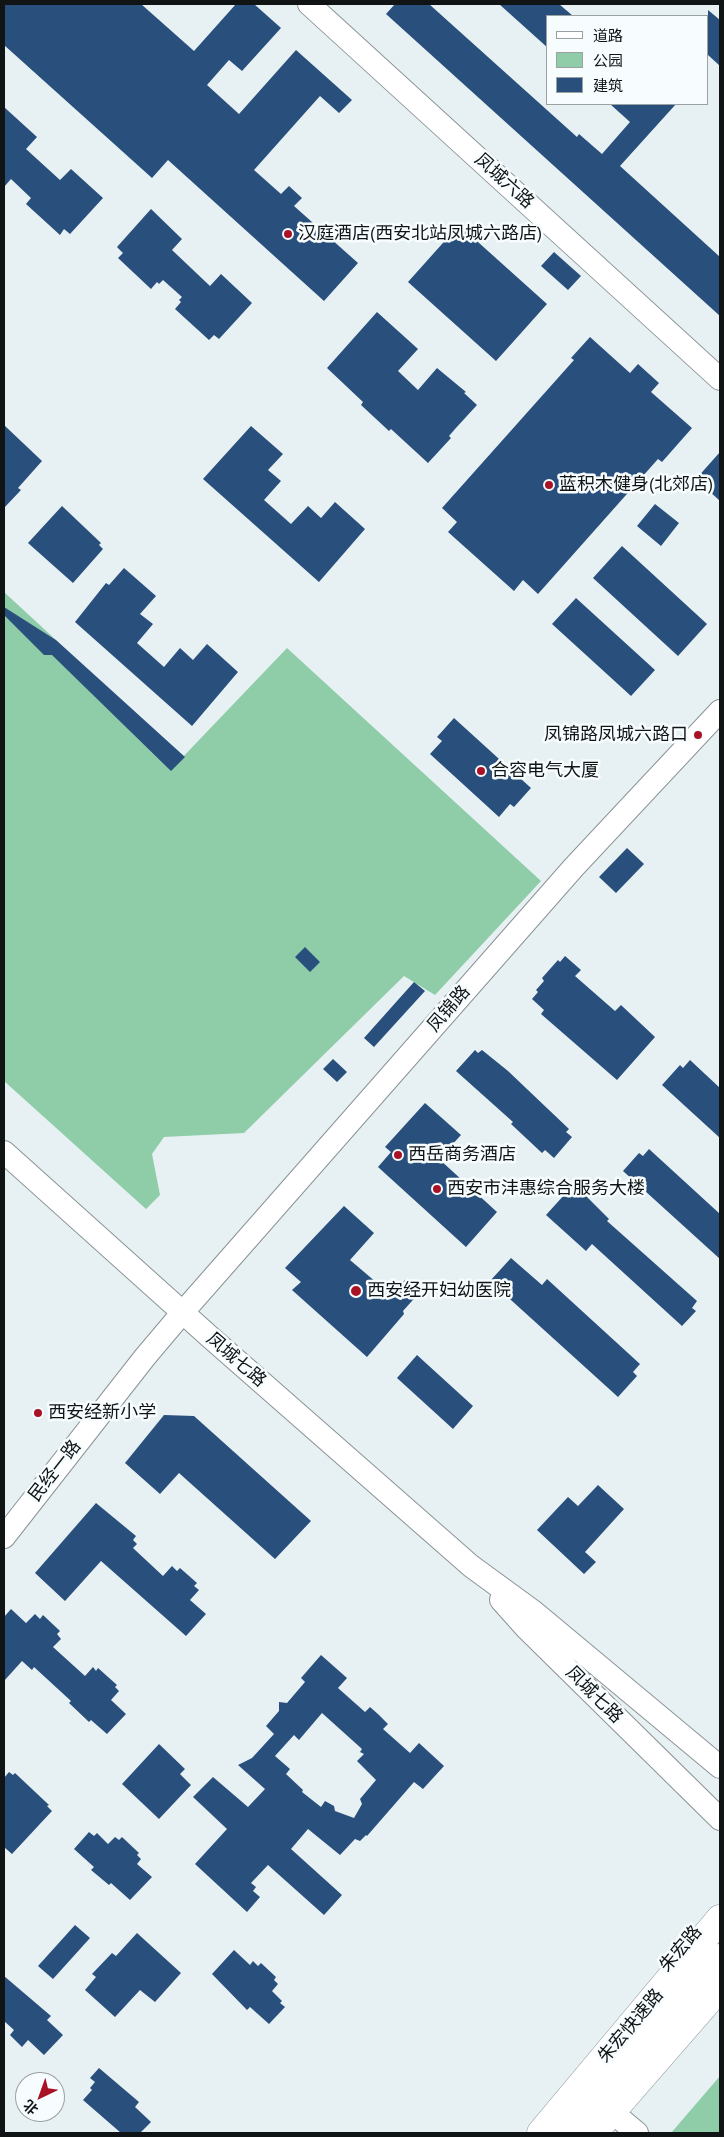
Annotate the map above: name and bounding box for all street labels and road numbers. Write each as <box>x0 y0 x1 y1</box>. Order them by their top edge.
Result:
street label: 凤城六路 <box>470 149 538 213</box>
street label: 凤锦路 <box>423 982 475 1036</box>
street label: 凤城七路 <box>202 1328 270 1392</box>
street label: 民经一路 <box>24 1436 86 1506</box>
street label: 凤城七路 <box>561 1662 627 1728</box>
street label: 朱宏路 <box>655 1921 707 1977</box>
street label: 朱宏快速路 <box>594 1985 668 2067</box>

